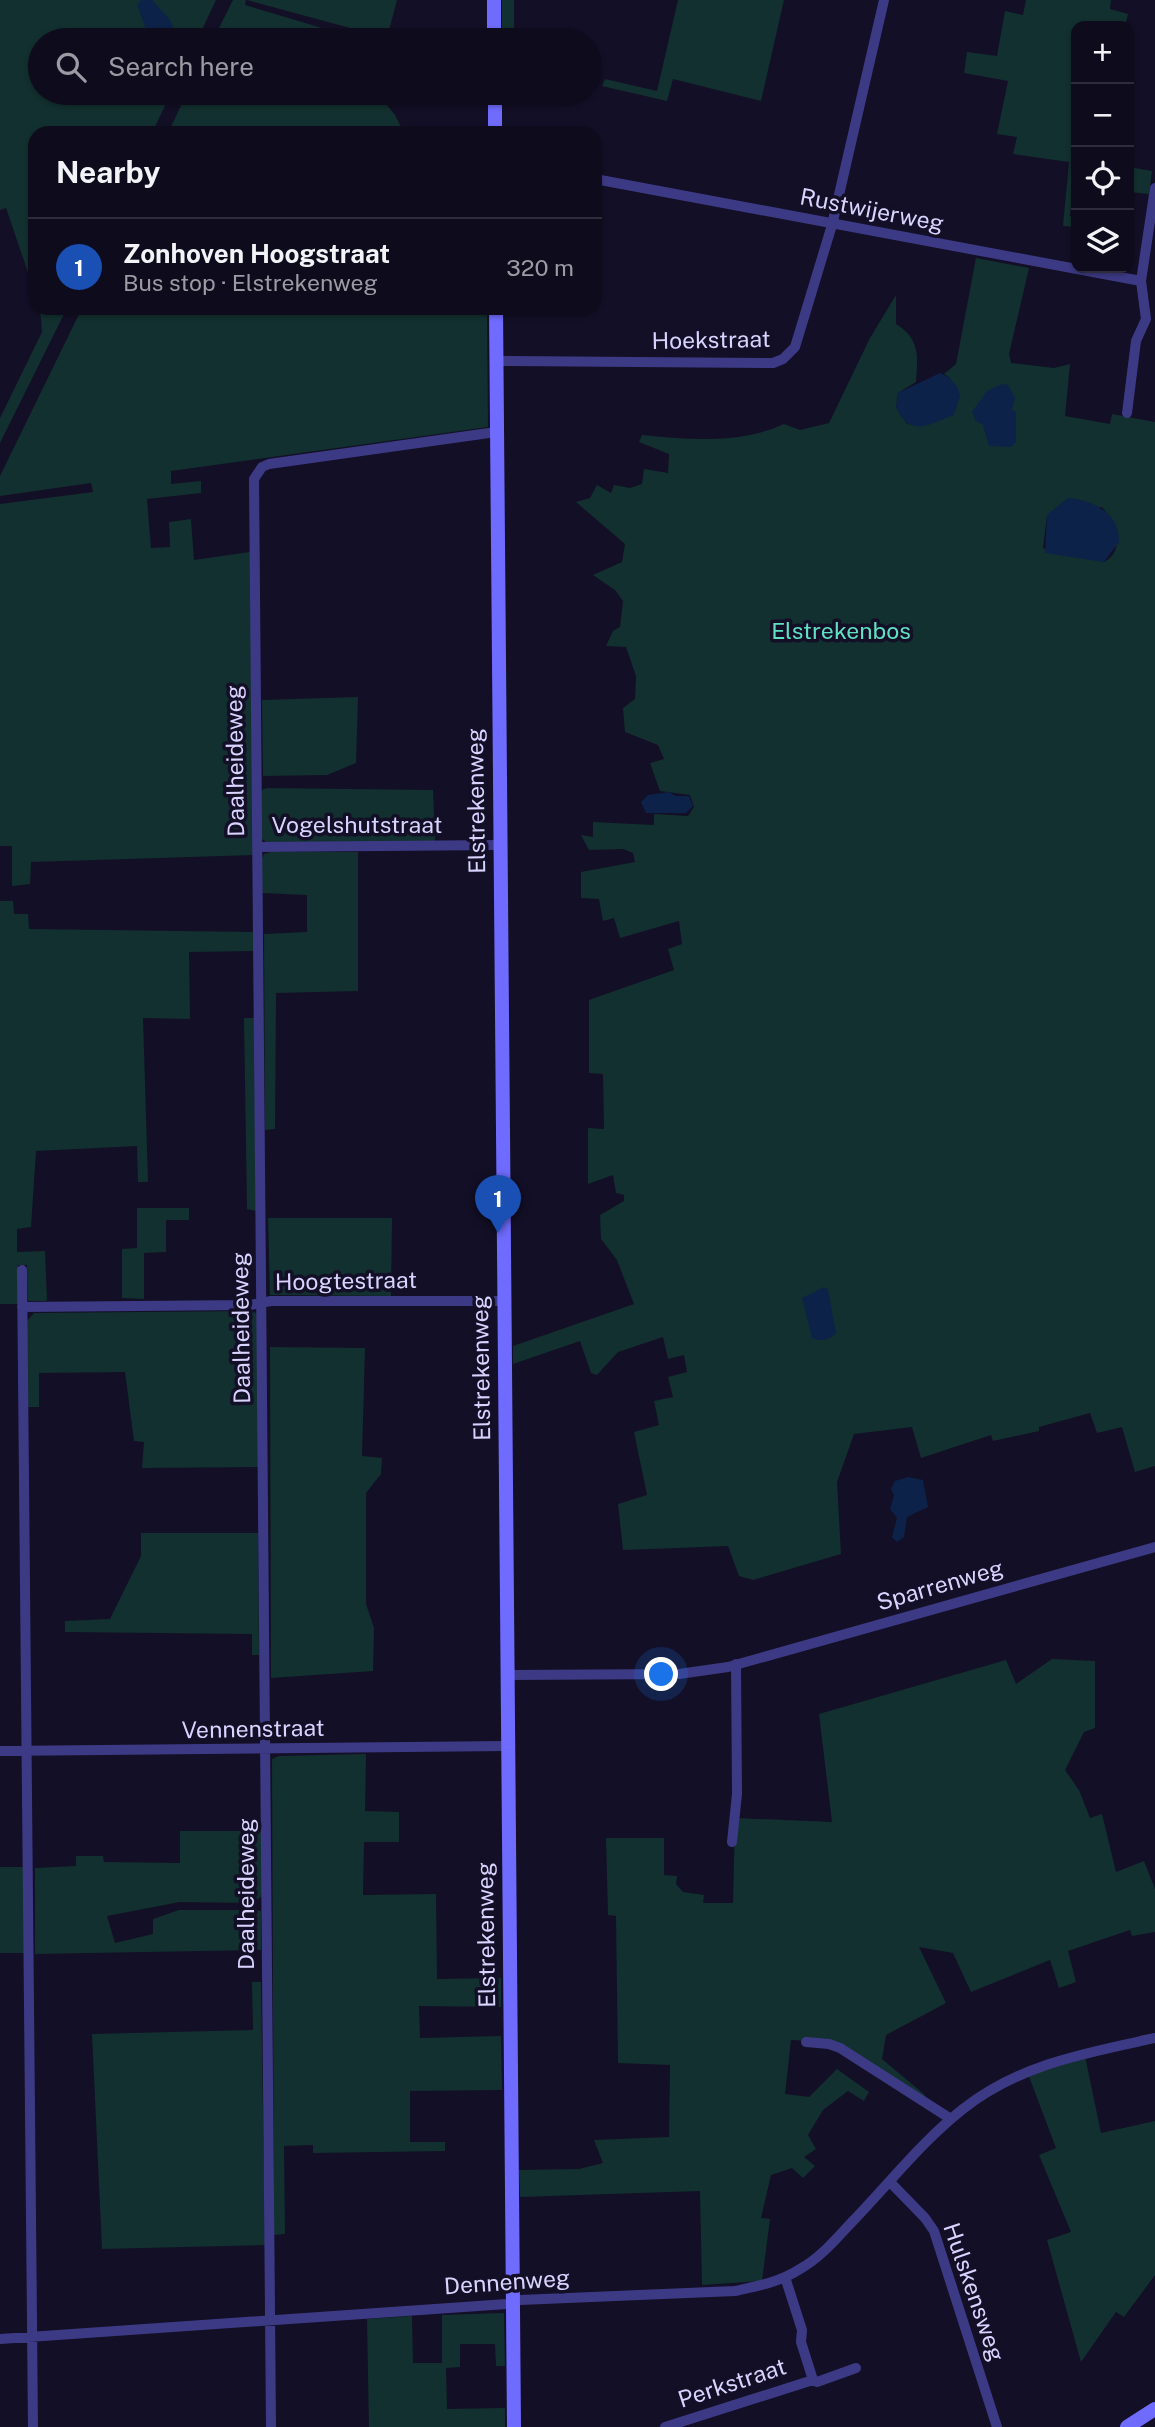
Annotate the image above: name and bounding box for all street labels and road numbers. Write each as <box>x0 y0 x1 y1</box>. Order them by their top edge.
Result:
street label: Rustwijerweg <box>798 182 946 237</box>
street label: Hoekstraat <box>651 325 771 354</box>
street label: Daalheideweg <box>220 685 249 837</box>
street label: Elstrekenweg <box>461 728 490 874</box>
street label: Vogelshutstraat <box>272 811 442 838</box>
street label: Daalheideweg <box>226 1252 255 1404</box>
street label: Hoogtestraat <box>275 1266 417 1295</box>
street label: Elstrekenweg <box>466 1295 495 1441</box>
street label: Sparrenweg <box>873 1554 1006 1615</box>
street label: Vennenstraat <box>181 1714 325 1743</box>
street label: Daalheideweg <box>232 1818 259 1970</box>
street label: Elstrekenweg <box>471 1862 500 2008</box>
street label: Hulskensweg <box>938 2219 1011 2365</box>
street label: Dennenweg <box>443 2264 571 2299</box>
street label: Perkstraat <box>674 2352 789 2413</box>

